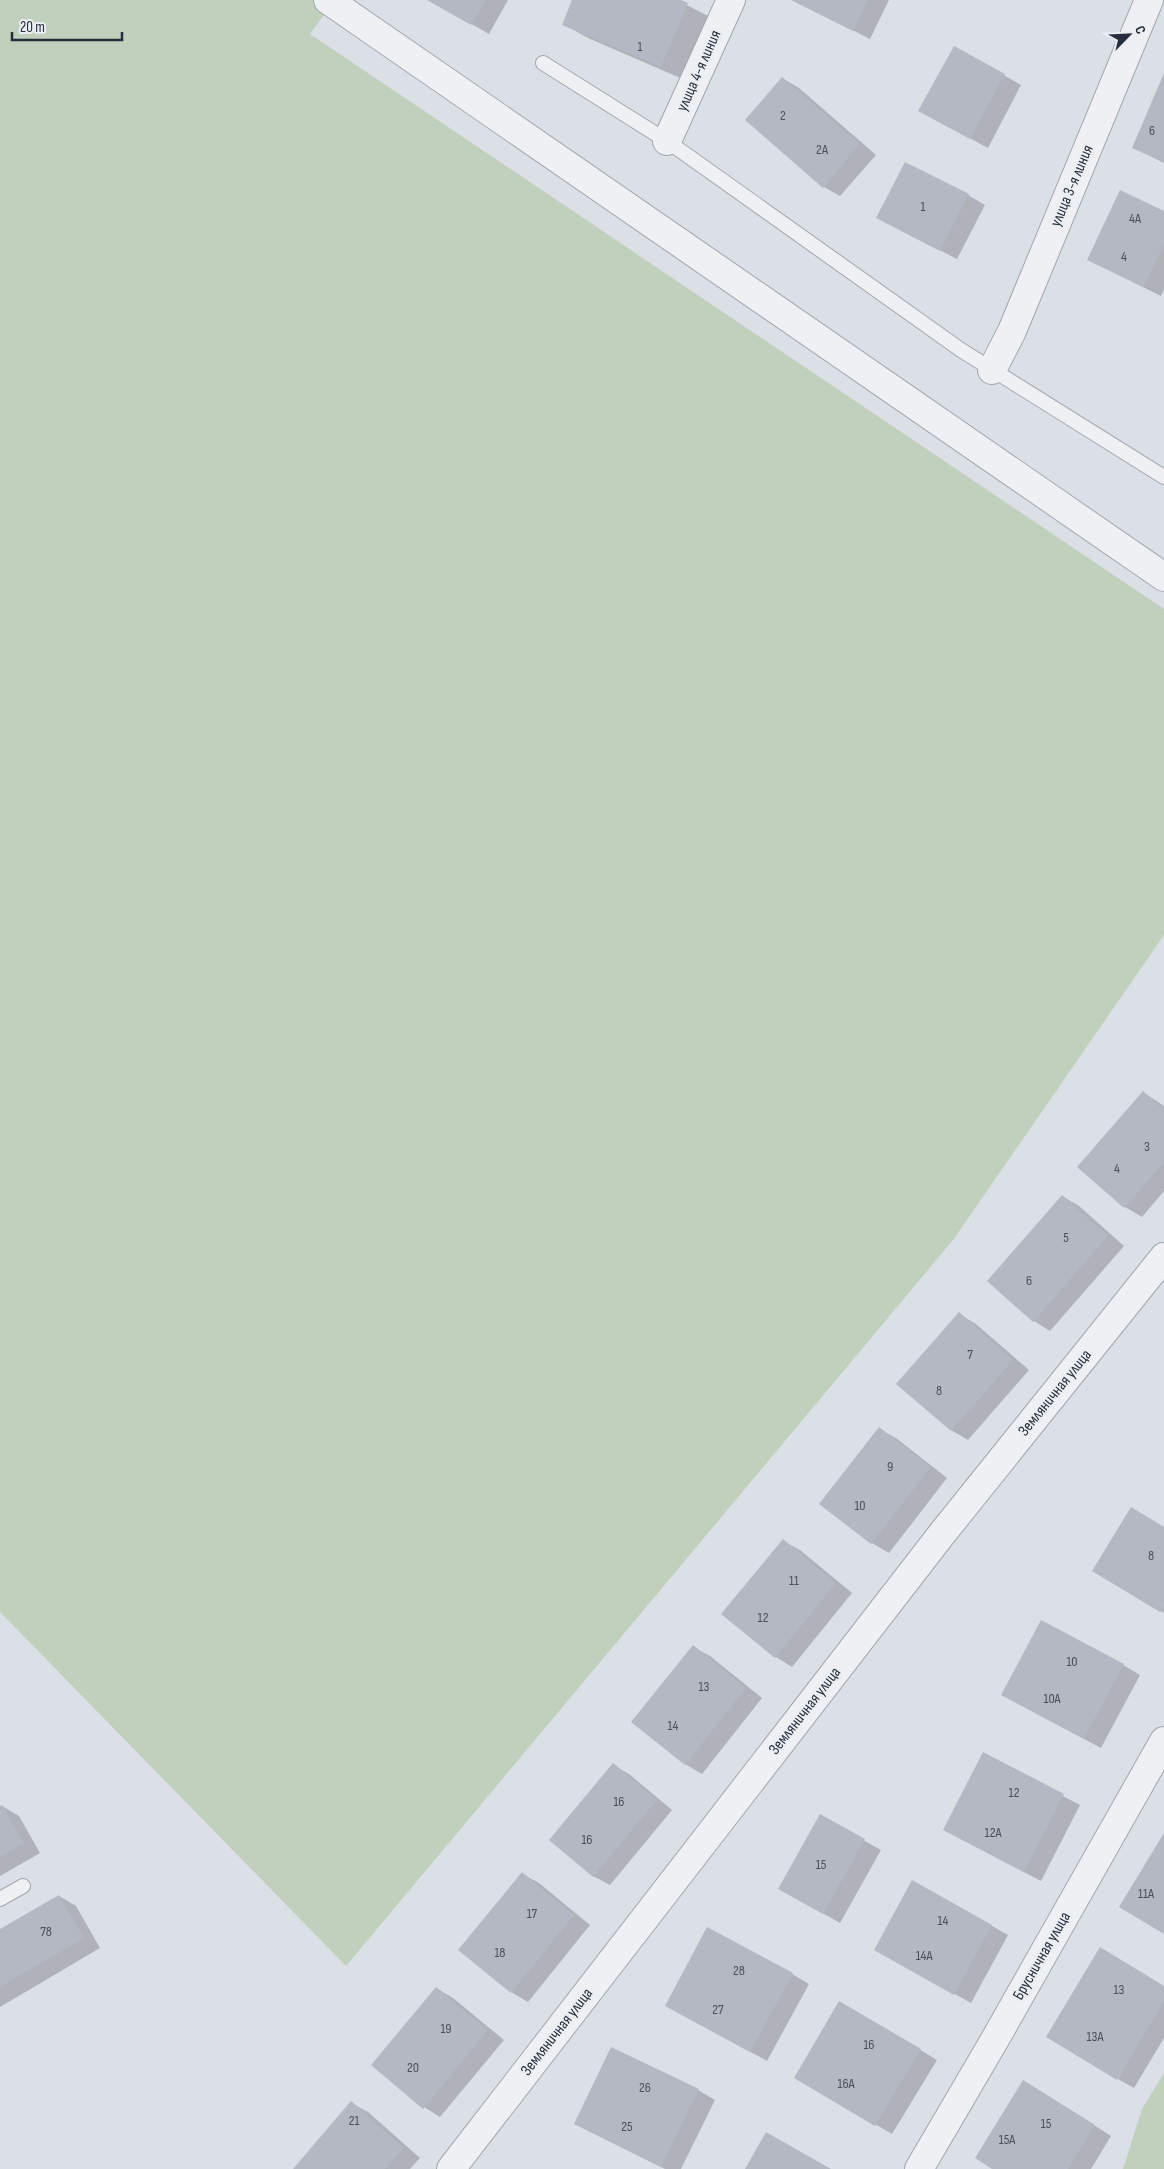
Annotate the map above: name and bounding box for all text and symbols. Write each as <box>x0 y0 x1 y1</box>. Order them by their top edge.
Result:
scale bar <box>12 10 122 42</box>
north arrow <box>1104 10 1154 60</box>
text: 20 m <box>20 18 45 37</box>
text: С <box>1131 23 1150 37</box>
street label: улица 4-я линия <box>673 27 725 115</box>
house number: 1 <box>638 38 643 55</box>
house number: 2 <box>780 107 786 124</box>
house number: 6 <box>1149 122 1155 139</box>
house number: 2А <box>816 141 829 158</box>
street label: улица 3-я линия <box>1046 142 1098 230</box>
house number: 1 <box>921 198 926 215</box>
house number: 4А <box>1129 210 1142 227</box>
house number: 4 <box>1121 248 1127 265</box>
house number: 3 <box>1144 1138 1150 1155</box>
house number: 4 <box>1114 1160 1120 1177</box>
house number: 5 <box>1063 1229 1069 1246</box>
house number: 6 <box>1026 1272 1032 1289</box>
house number: 7 <box>967 1346 973 1363</box>
street label: Земляничная улица <box>1014 1346 1096 1440</box>
house number: 8 <box>936 1382 942 1399</box>
house number: 9 <box>887 1458 893 1475</box>
house number: 10 <box>854 1497 866 1514</box>
house number: 8 <box>1148 1547 1154 1564</box>
house number: 11 <box>789 1572 799 1589</box>
house number: 12 <box>758 1609 769 1626</box>
house number: 10 <box>1066 1653 1078 1670</box>
street label: Земляничная улица <box>765 1663 845 1759</box>
house number: 13 <box>699 1678 710 1695</box>
house number: 10А <box>1043 1690 1062 1707</box>
house number: 14 <box>668 1717 679 1734</box>
house number: 12 <box>1009 1784 1020 1801</box>
house number: 16 <box>613 1793 625 1810</box>
house number: 12А <box>985 1824 1002 1841</box>
house number: 16 <box>581 1831 593 1848</box>
house number: 15 <box>816 1856 827 1873</box>
house number: 11А <box>1138 1885 1155 1902</box>
house number: 17 <box>527 1905 538 1922</box>
street label: Брусничная улица <box>1009 1909 1075 2003</box>
house number: 14 <box>938 1912 949 1929</box>
house number: 78 <box>40 1923 52 1940</box>
house number: 18 <box>494 1944 506 1961</box>
house number: 14А <box>916 1947 933 1964</box>
house number: 28 <box>733 1962 745 1979</box>
house number: 13 <box>1114 1981 1125 1998</box>
street label: Земляничная улица <box>517 1984 597 2080</box>
house number: 27 <box>712 2001 724 2018</box>
house number: 19 <box>440 2020 452 2037</box>
house number: 13А <box>1087 2028 1104 2045</box>
house number: 16 <box>863 2036 875 2053</box>
house number: 20 <box>407 2059 419 2076</box>
house number: 16А <box>837 2075 856 2092</box>
house number: 26 <box>639 2079 651 2096</box>
house number: 21 <box>349 2112 359 2129</box>
house number: 15 <box>1041 2115 1052 2132</box>
house number: 25 <box>621 2118 633 2135</box>
house number: 15А <box>999 2131 1016 2148</box>

